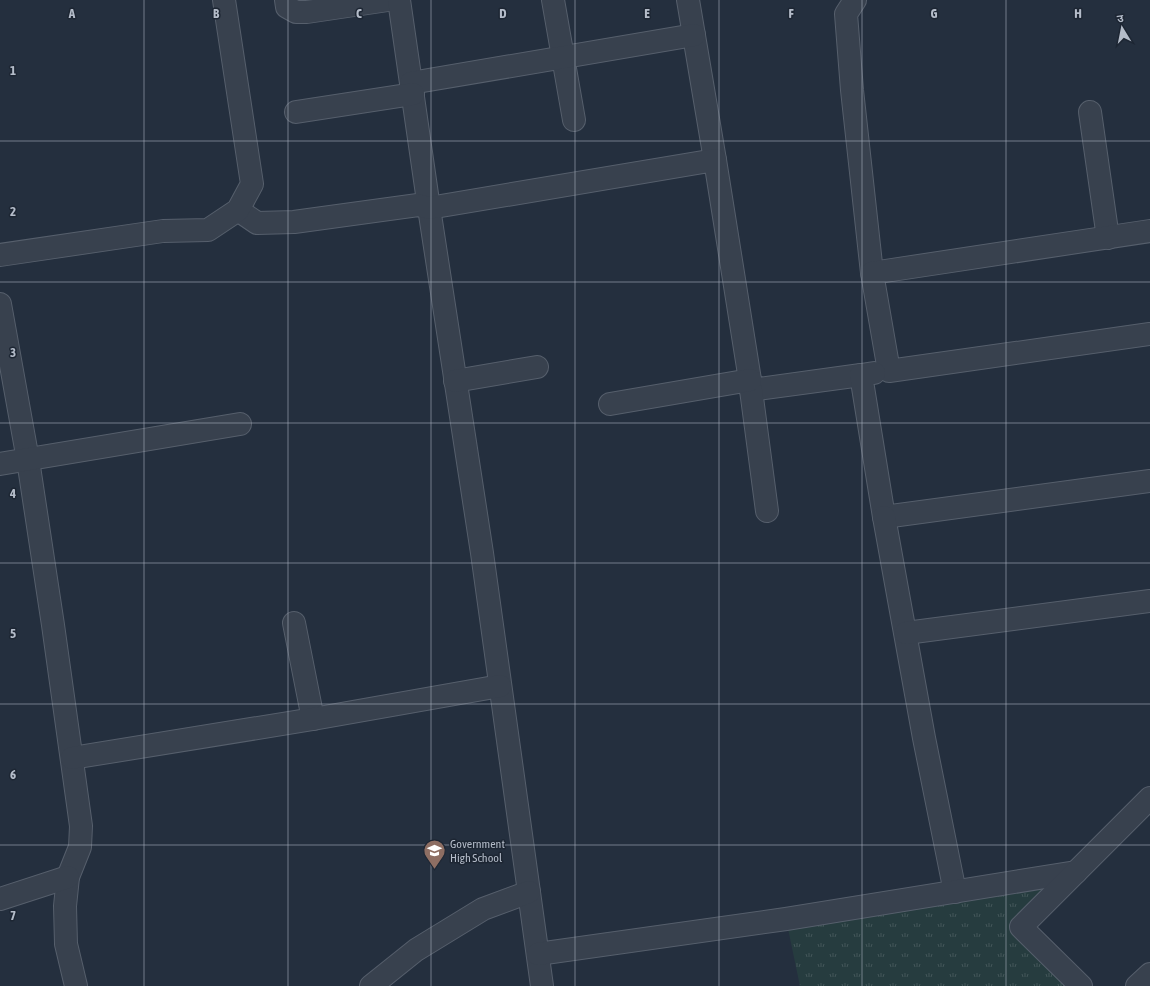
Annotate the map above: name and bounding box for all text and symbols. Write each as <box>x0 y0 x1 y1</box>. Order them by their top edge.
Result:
text: A <box>68 6 76 21</box>
text: B <box>213 6 220 21</box>
text: C <box>356 6 362 21</box>
text: D <box>499 6 507 21</box>
text: E <box>644 6 650 21</box>
text: F <box>788 6 794 21</box>
text: G <box>931 6 938 21</box>
text: H <box>1074 6 1082 21</box>
north arrow <box>1102 8 1142 48</box>
text: उ <box>1116 12 1125 25</box>
text: 1 <box>10 63 16 78</box>
text: 2 <box>10 204 16 219</box>
text: 3 <box>10 345 16 360</box>
text: 4 <box>9 486 16 501</box>
text: 5 <box>10 626 16 641</box>
text: 6 <box>10 767 16 782</box>
place label: Government High School <box>450 837 505 865</box>
school or university icon: Government High School <box>421 838 447 871</box>
text: 7 <box>10 908 16 923</box>

